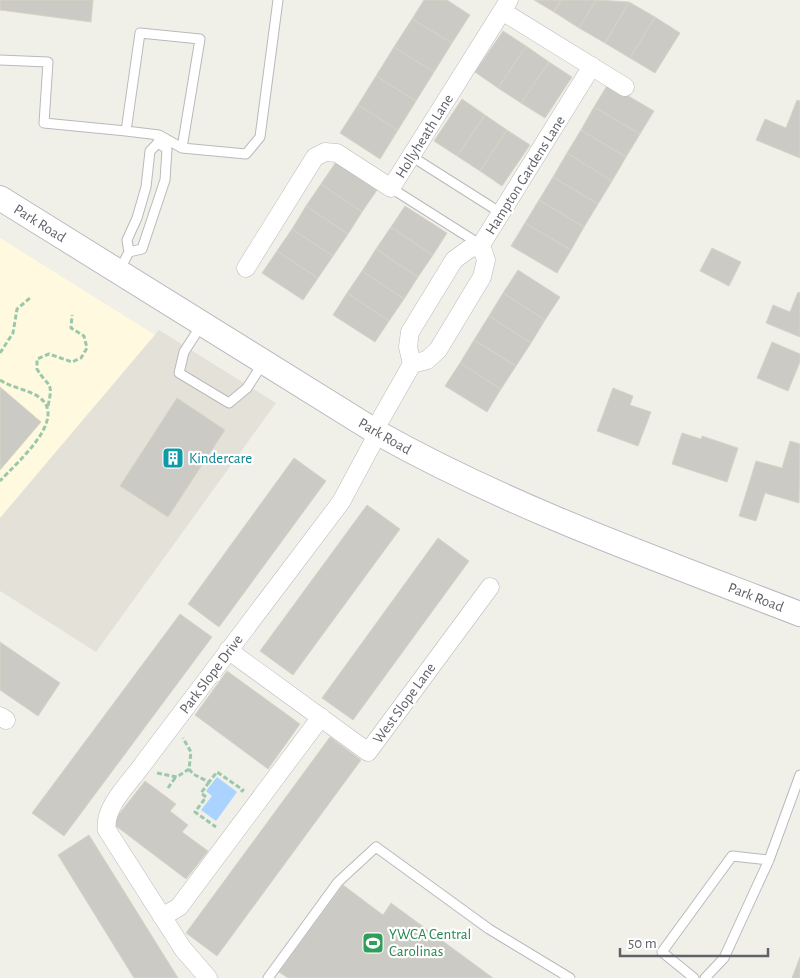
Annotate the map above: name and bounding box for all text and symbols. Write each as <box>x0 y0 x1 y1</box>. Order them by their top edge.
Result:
street label: Hollyheath Lane <box>393 92 456 181</box>
street label: Hampton Gardens Lane <box>483 113 568 237</box>
street label: Park Road <box>11 202 69 245</box>
street label: Park Road <box>356 415 414 458</box>
building icon: Kindercare <box>161 446 185 470</box>
place label: Kindercare <box>189 451 252 466</box>
street label: Park Road <box>726 580 786 615</box>
street label: Park Slope Drive <box>177 632 246 717</box>
street label: West Slope Lane <box>370 660 438 746</box>
scale bar <box>620 926 768 958</box>
place label: YWCA Central Carolinas <box>389 927 471 959</box>
sports icon: YWCA Central Carolinas <box>361 931 385 955</box>
text: 50 m <box>628 936 657 951</box>

